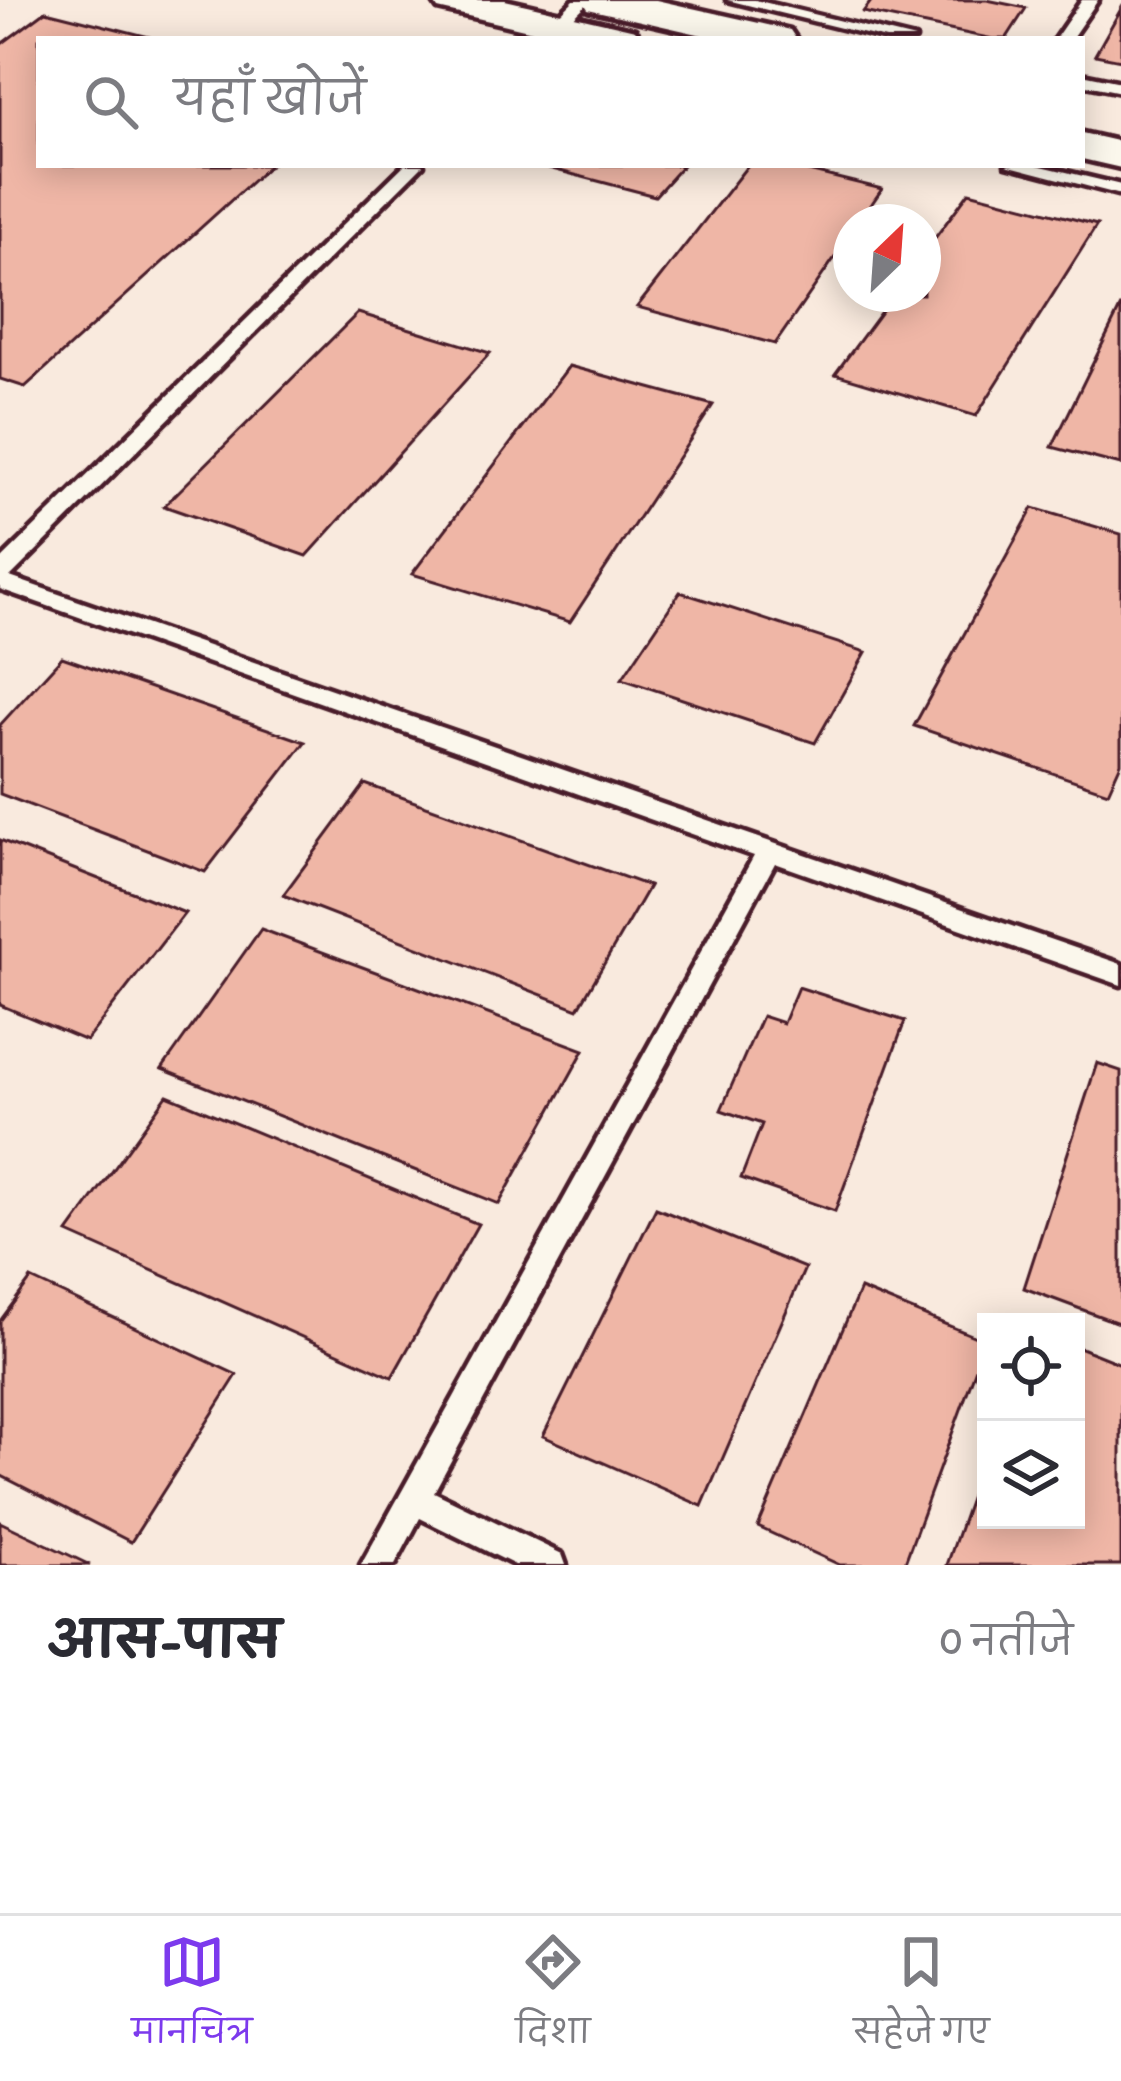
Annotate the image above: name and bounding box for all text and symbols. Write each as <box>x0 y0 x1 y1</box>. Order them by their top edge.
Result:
search box <box>36 36 1085 168</box>
icon: search <box>78 69 144 135</box>
text: यहाँ खोजें <box>174 71 366 125</box>
north arrow <box>833 204 941 312</box>
map controls <box>977 1313 1085 1529</box>
button: locate <box>977 1313 1085 1421</box>
button: layers <box>977 1421 1085 1529</box>
text: आस-पास <box>48 1609 281 1670</box>
text: 0 नतीजे <box>939 1617 1073 1664</box>
tab: मानचित्र <box>132 1929 253 2068</box>
tab: दिशा <box>516 1929 590 2068</box>
tab: सहेजे गए <box>853 1929 989 2068</box>

